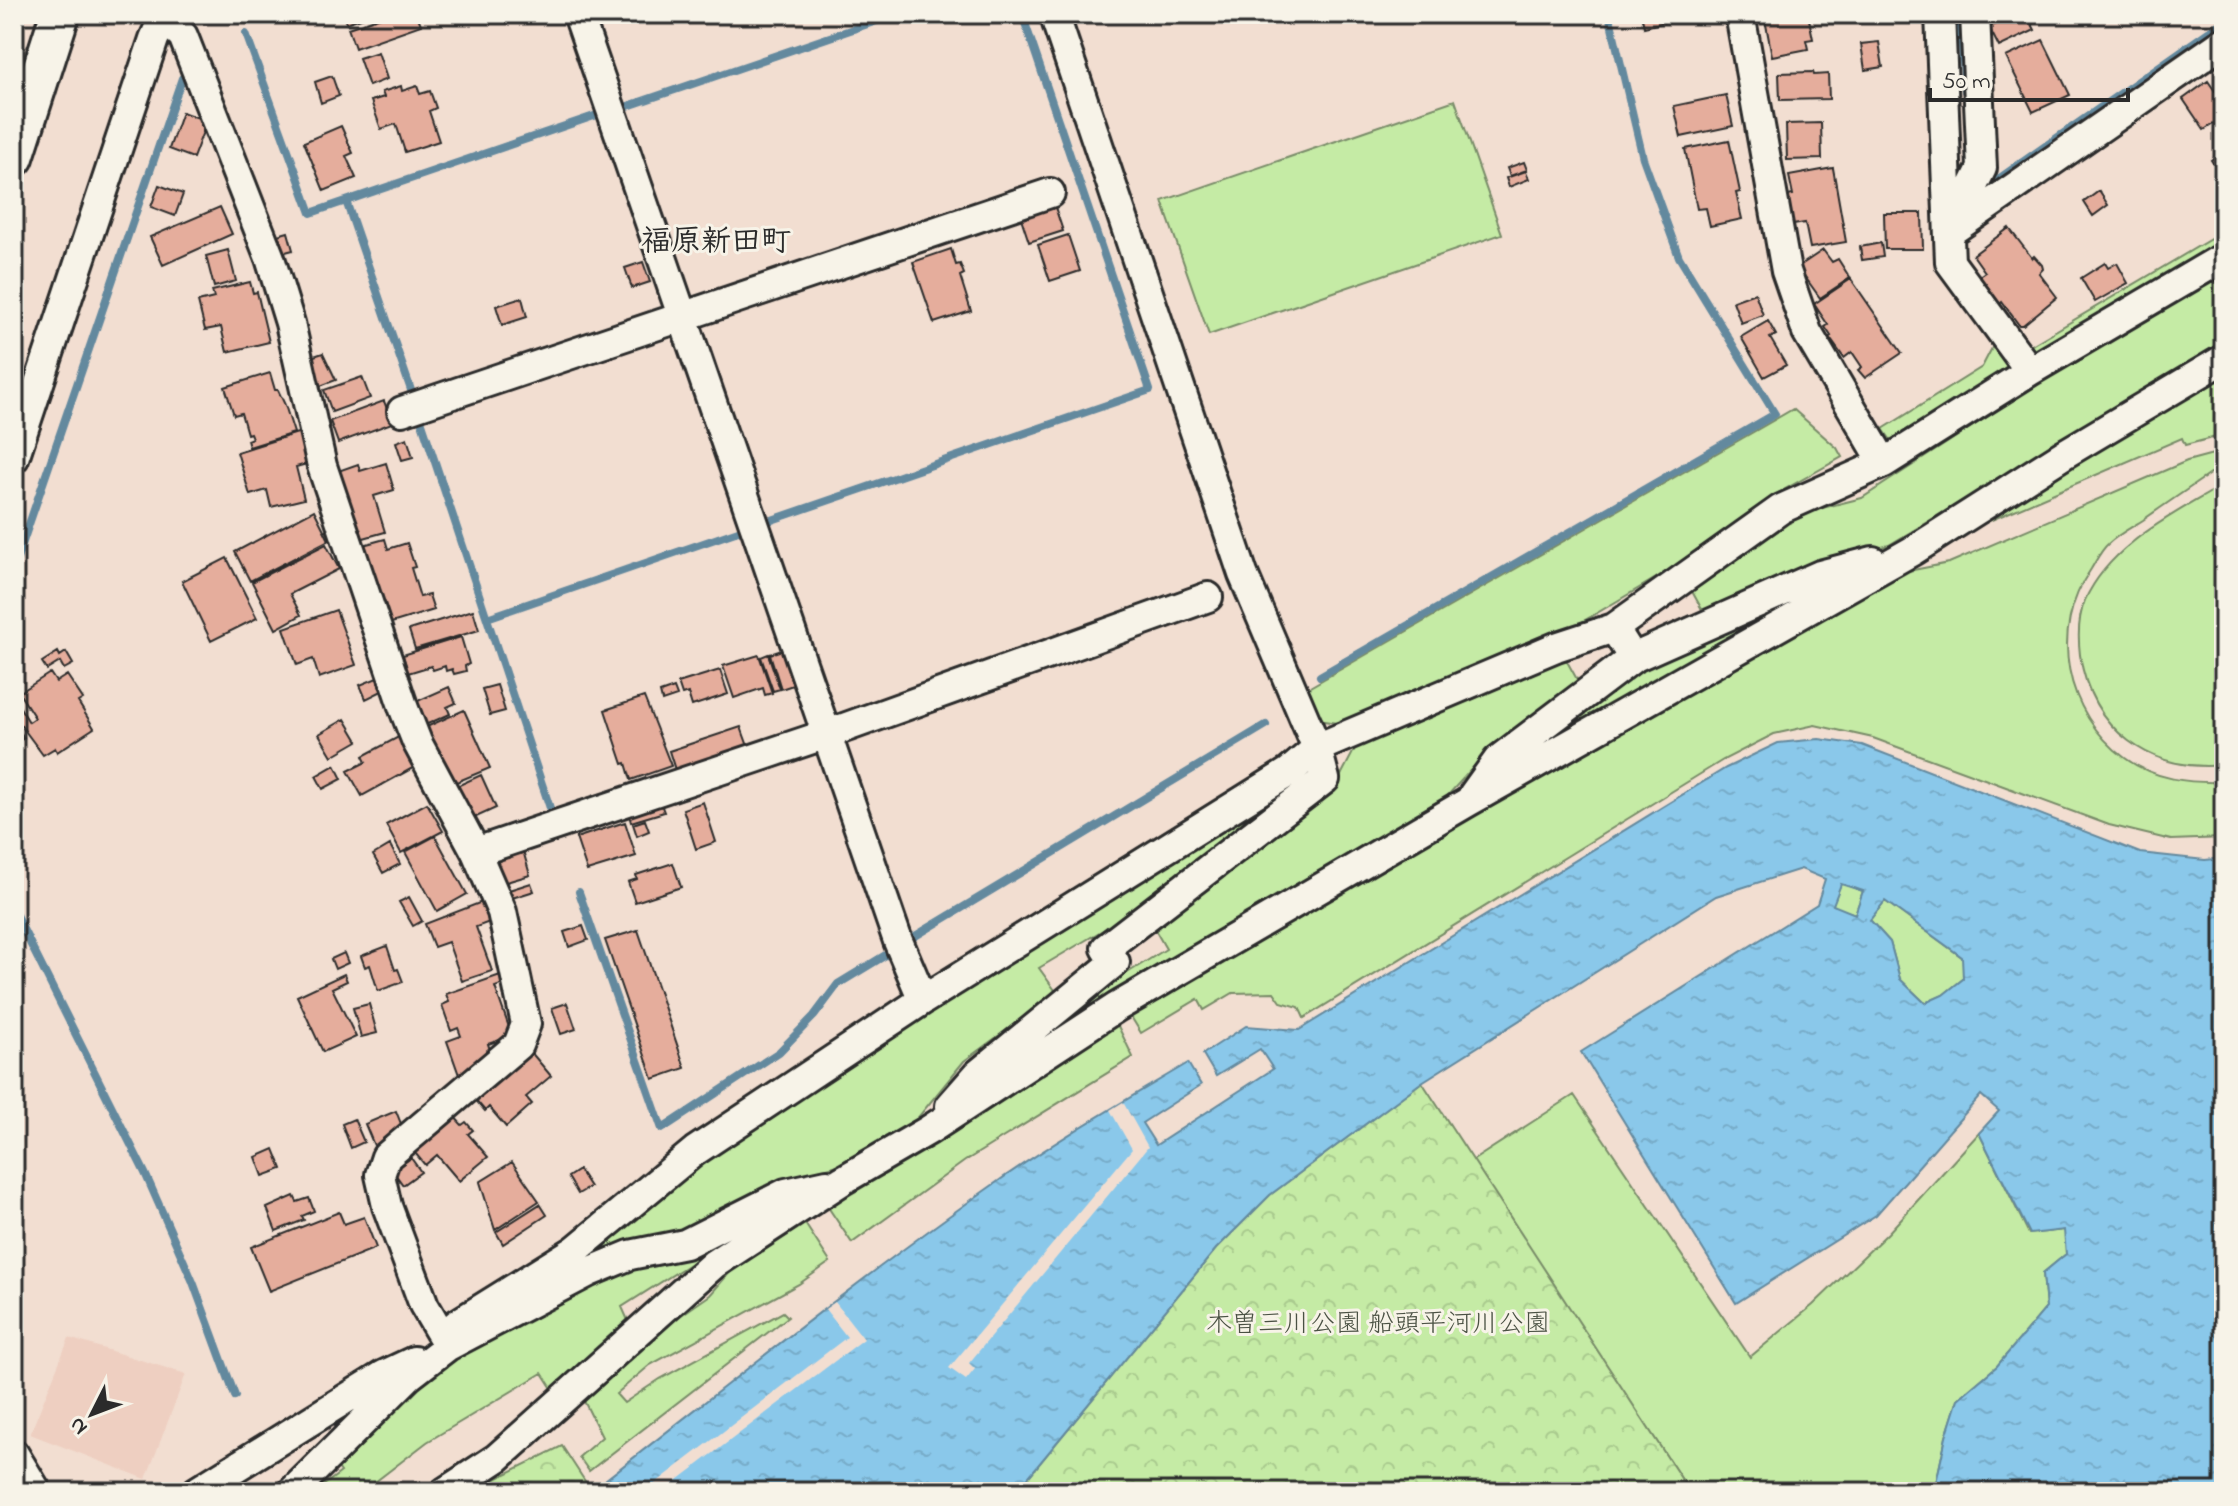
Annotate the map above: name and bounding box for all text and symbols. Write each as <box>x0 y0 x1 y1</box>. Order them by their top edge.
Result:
scale bar <box>1930 52 2128 102</box>
text: 50 m <box>1942 65 1991 100</box>
district label: 福原新田町 <box>641 221 791 265</box>
park label: 木曽三川公園 船頭平河川公園 <box>1206 1306 1550 1344</box>
north arrow <box>52 1374 132 1454</box>
text: N <box>63 1409 96 1442</box>

